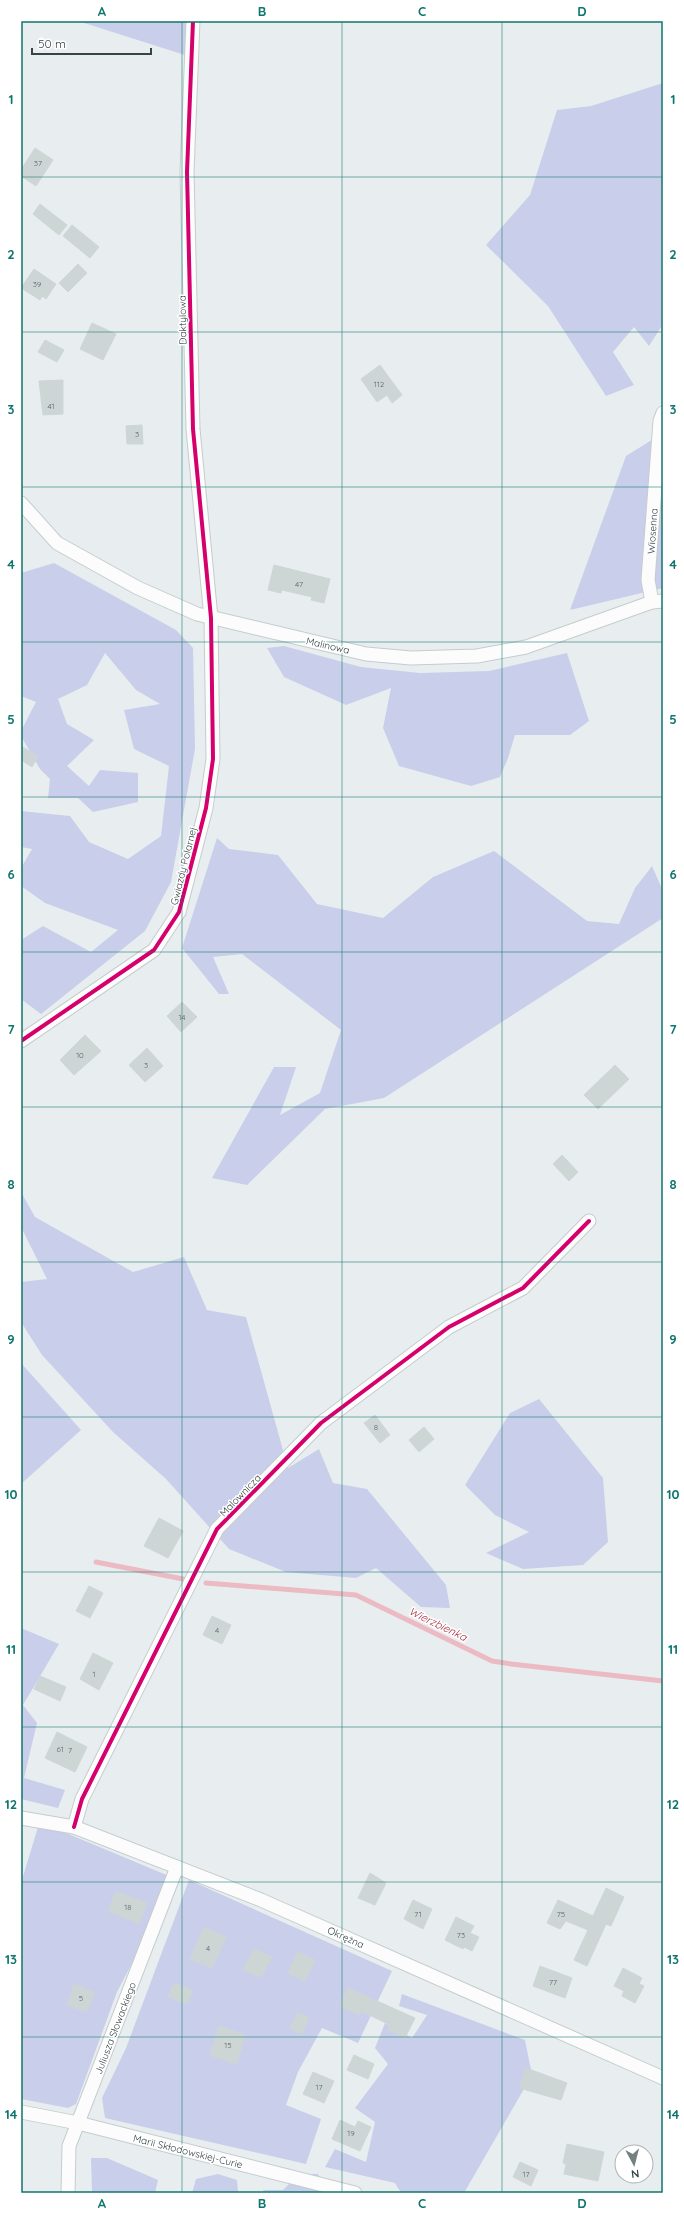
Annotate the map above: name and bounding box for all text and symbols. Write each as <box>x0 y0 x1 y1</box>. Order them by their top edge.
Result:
text: A <box>98 3 107 19</box>
text: B <box>258 3 266 19</box>
text: C <box>418 3 426 19</box>
text: D <box>577 3 587 19</box>
scale bar <box>32 30 151 56</box>
text: 50 m <box>38 36 66 51</box>
text: 1 <box>8 91 14 107</box>
text: 1 <box>670 91 676 107</box>
house number: 37 <box>34 158 42 168</box>
text: 2 <box>7 246 15 262</box>
text: 2 <box>669 246 677 262</box>
house number: 39 <box>33 279 42 289</box>
street label: Daktylowa <box>176 295 189 345</box>
house number: 112 <box>374 379 385 389</box>
text: 3 <box>8 401 15 417</box>
house number: 41 <box>47 401 55 411</box>
text: 3 <box>670 401 677 417</box>
house number: 3 <box>135 429 139 439</box>
street label: Wiosenna <box>644 508 661 554</box>
text: 4 <box>7 556 15 572</box>
text: 4 <box>669 556 677 572</box>
house number: 47 <box>295 579 303 589</box>
street label: Malinowa <box>305 634 351 657</box>
text: 5 <box>7 711 15 727</box>
text: 5 <box>669 711 677 727</box>
street label: Gwiazdy Polarnej <box>167 826 199 907</box>
text: 6 <box>7 866 15 882</box>
text: 6 <box>669 866 677 882</box>
house number: 14 <box>178 1012 186 1022</box>
text: 7 <box>7 1021 15 1037</box>
text: 7 <box>669 1021 677 1037</box>
house number: 10 <box>76 1050 84 1060</box>
house number: 3 <box>144 1060 148 1070</box>
text: 8 <box>7 1176 15 1192</box>
text: 8 <box>669 1176 677 1192</box>
text: 9 <box>7 1331 15 1347</box>
text: 9 <box>669 1331 677 1347</box>
house number: 8 <box>374 1422 378 1432</box>
street label: Malownicza <box>217 1471 264 1519</box>
text: 10 <box>4 1486 18 1502</box>
text: 10 <box>666 1486 680 1502</box>
water label: Wierzbienka <box>407 1604 470 1645</box>
house number: 4 <box>215 1625 219 1635</box>
text: 11 <box>6 1641 16 1657</box>
text: 11 <box>668 1641 678 1657</box>
house number: 1 <box>93 1669 96 1679</box>
house number: 61 <box>56 1744 64 1754</box>
house number: 7 <box>68 1745 72 1755</box>
text: 12 <box>5 1796 17 1812</box>
text: 12 <box>667 1796 679 1812</box>
house number: 18 <box>124 1902 132 1912</box>
house number: 71 <box>414 1909 422 1919</box>
house number: 75 <box>557 1909 565 1919</box>
street label: Okrężna <box>325 1924 366 1951</box>
house number: 73 <box>457 1930 465 1940</box>
house number: 4 <box>206 1943 210 1953</box>
text: 13 <box>5 1951 17 1967</box>
text: 13 <box>667 1951 679 1967</box>
house number: 77 <box>549 1977 557 1987</box>
street label: Juliusza Słowackiego <box>92 1980 139 2076</box>
house number: 5 <box>79 1993 83 2003</box>
house number: 15 <box>224 2040 232 2050</box>
house number: 17 <box>315 2082 323 2092</box>
text: 14 <box>5 2106 18 2122</box>
text: 14 <box>667 2106 680 2122</box>
house number: 19 <box>347 2128 355 2138</box>
street label: Marii Skłodowskiej-Curie <box>132 2132 244 2171</box>
north arrow <box>614 2144 654 2184</box>
text: N <box>630 2166 640 2181</box>
house number: 17 <box>522 2169 530 2179</box>
text: A <box>98 2195 107 2211</box>
text: B <box>258 2195 266 2211</box>
text: C <box>418 2195 426 2211</box>
text: D <box>577 2195 587 2211</box>

